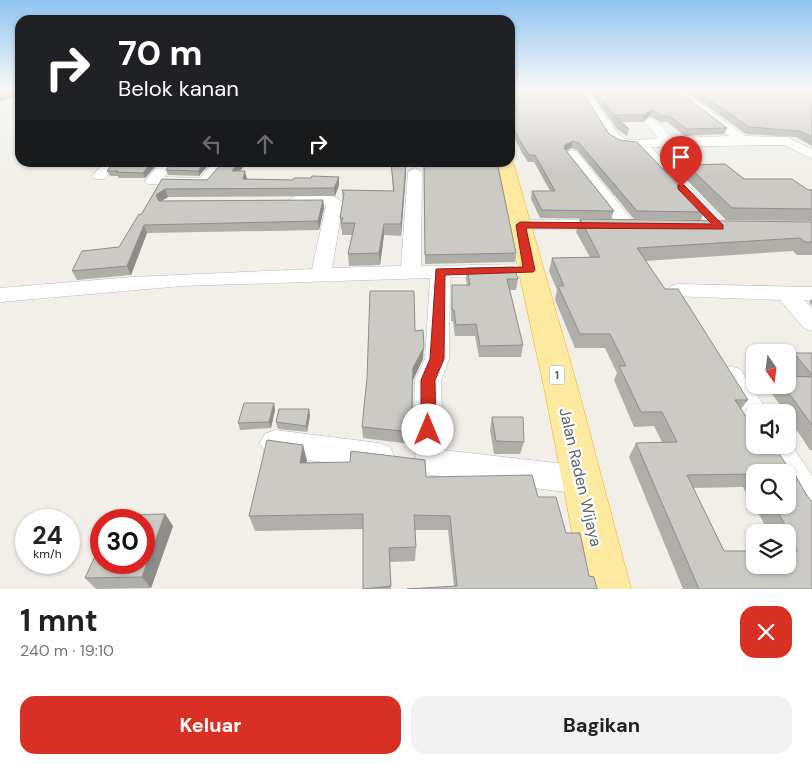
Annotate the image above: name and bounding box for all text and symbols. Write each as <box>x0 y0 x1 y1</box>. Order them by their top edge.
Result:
text: 70 m <box>118 30 202 76</box>
icon: right <box>35 35 100 100</box>
text: Belok kanan <box>118 74 239 103</box>
icon: left <box>198 130 226 158</box>
icon: ahead <box>251 130 279 158</box>
icon: right <box>304 130 332 158</box>
pin <box>660 136 702 187</box>
icon: arrive <box>667 143 695 171</box>
north arrow <box>746 344 796 394</box>
map controls <box>746 344 796 574</box>
road number: 1 <box>550 366 564 384</box>
position arrow <box>401 403 453 455</box>
button: sound <box>746 404 796 454</box>
street label: Jalan Raden Wijaya <box>554 406 607 549</box>
button: search <box>746 464 796 514</box>
speed limit sign: 30 <box>90 509 155 574</box>
text: 24 <box>32 519 63 552</box>
button: layers <box>746 524 796 574</box>
text: km/h <box>33 546 62 562</box>
text: 1 mnt <box>20 601 98 640</box>
button: close <box>740 606 792 658</box>
text: 240 m · 19:10 <box>20 640 114 661</box>
button: Keluar <box>20 696 401 754</box>
button: Bagikan <box>411 696 792 754</box>

